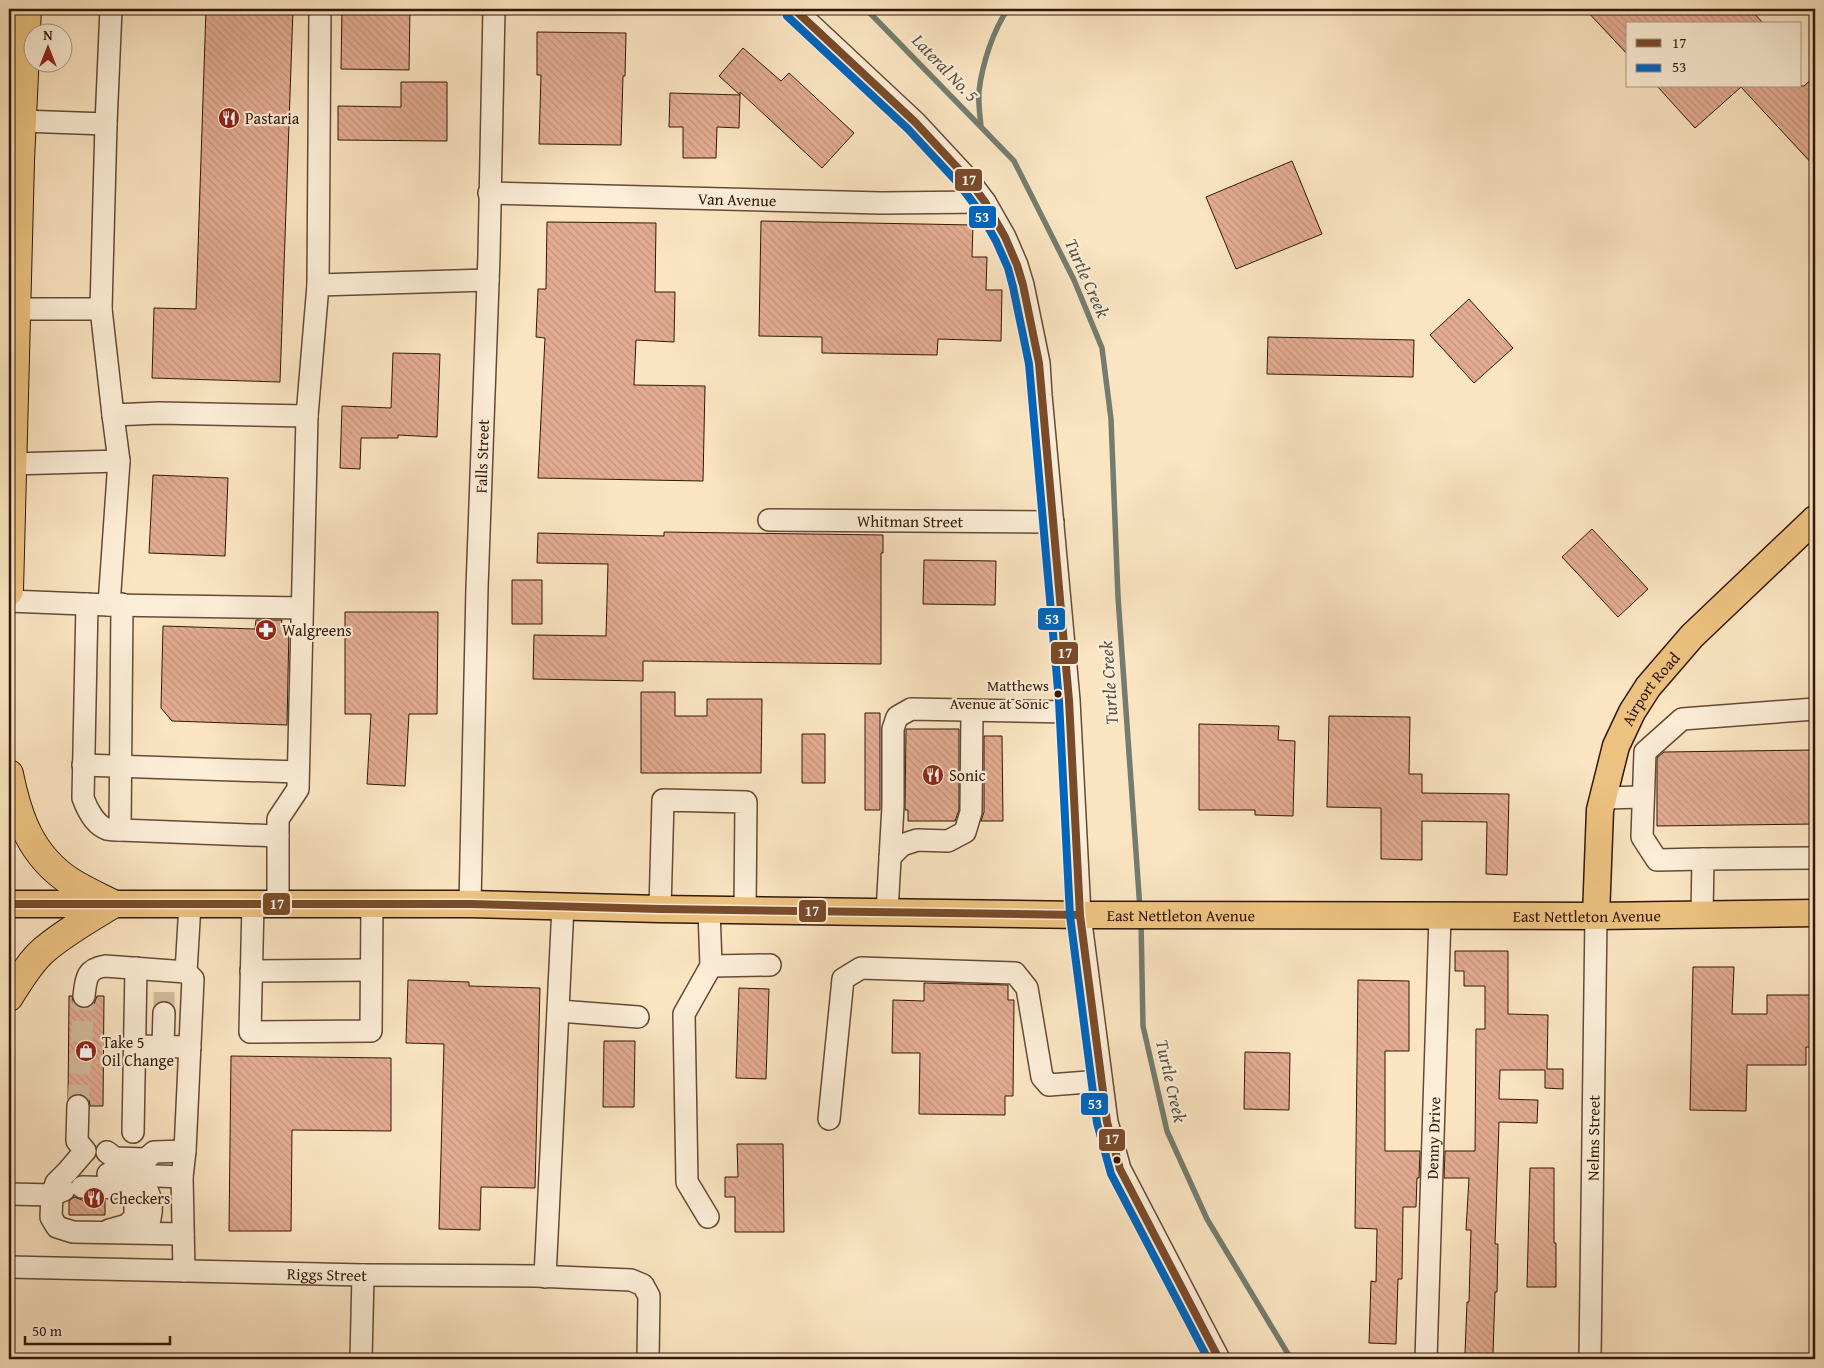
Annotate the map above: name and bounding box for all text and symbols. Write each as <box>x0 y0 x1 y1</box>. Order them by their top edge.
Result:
north arrow <box>22 22 72 72</box>
legend <box>1626 22 1802 88</box>
text: N <box>43 25 53 45</box>
water label: Lateral No. 5 <box>905 27 985 108</box>
text: 17 <box>1672 32 1686 53</box>
text: 53 <box>1672 56 1686 77</box>
restaurant icon: Pastaria <box>217 106 241 130</box>
place label: Pastaria <box>245 106 300 130</box>
line badge: 17 <box>954 168 983 192</box>
text: 17 <box>962 170 976 190</box>
street label: Van Avenue <box>697 186 777 212</box>
line badge: 53 <box>968 205 997 229</box>
text: 53 <box>975 207 989 227</box>
water label: Turtle Creek <box>1058 234 1117 322</box>
street label: Falls Street <box>468 418 495 494</box>
street label: Whitman Street <box>857 509 964 533</box>
line badge: 53 <box>1037 607 1066 631</box>
text: 53 <box>1045 609 1059 629</box>
pharmacy icon: Walgreens <box>254 618 278 642</box>
place label: Walgreens <box>282 618 352 642</box>
water label: Turtle Creek <box>1092 639 1125 726</box>
line badge: 17 <box>1050 641 1079 665</box>
text: 17 <box>1058 643 1072 663</box>
street label: Airport Road <box>1615 646 1686 730</box>
place label: Matthews Avenue at Sonic <box>950 675 1049 714</box>
marker: Matthews Avenue at Sonic <box>1053 689 1063 699</box>
restaurant icon: Sonic <box>921 763 945 787</box>
place label: Sonic <box>949 763 986 787</box>
line badge: 17 <box>262 892 291 916</box>
text: 17 <box>270 894 284 914</box>
line badge: 17 <box>798 899 827 923</box>
text: 17 <box>805 901 819 921</box>
street label: East Nettleton Avenue <box>1107 903 1255 927</box>
street label: East Nettleton Avenue <box>1513 903 1661 928</box>
place label: Take 5 Oil Change <box>102 1030 174 1072</box>
water label: Turtle Creek <box>1149 1037 1194 1126</box>
shop icon: Take 5 Oil Change <box>74 1039 98 1063</box>
line badge: 53 <box>1080 1092 1109 1116</box>
text: 53 <box>1088 1094 1102 1114</box>
street label: Nelms Street <box>1580 1095 1606 1181</box>
street label: Denny Drive <box>1420 1096 1446 1180</box>
line badge: 17 <box>1098 1128 1126 1152</box>
text: 17 <box>1105 1129 1119 1149</box>
unlabelled marker <box>1112 1155 1122 1165</box>
restaurant icon: Checkers <box>82 1186 106 1210</box>
place label: Checkers <box>110 1186 170 1210</box>
street label: Riggs Street <box>287 1261 367 1287</box>
scale bar <box>25 1313 170 1345</box>
text: 50 m <box>32 1320 63 1341</box>

